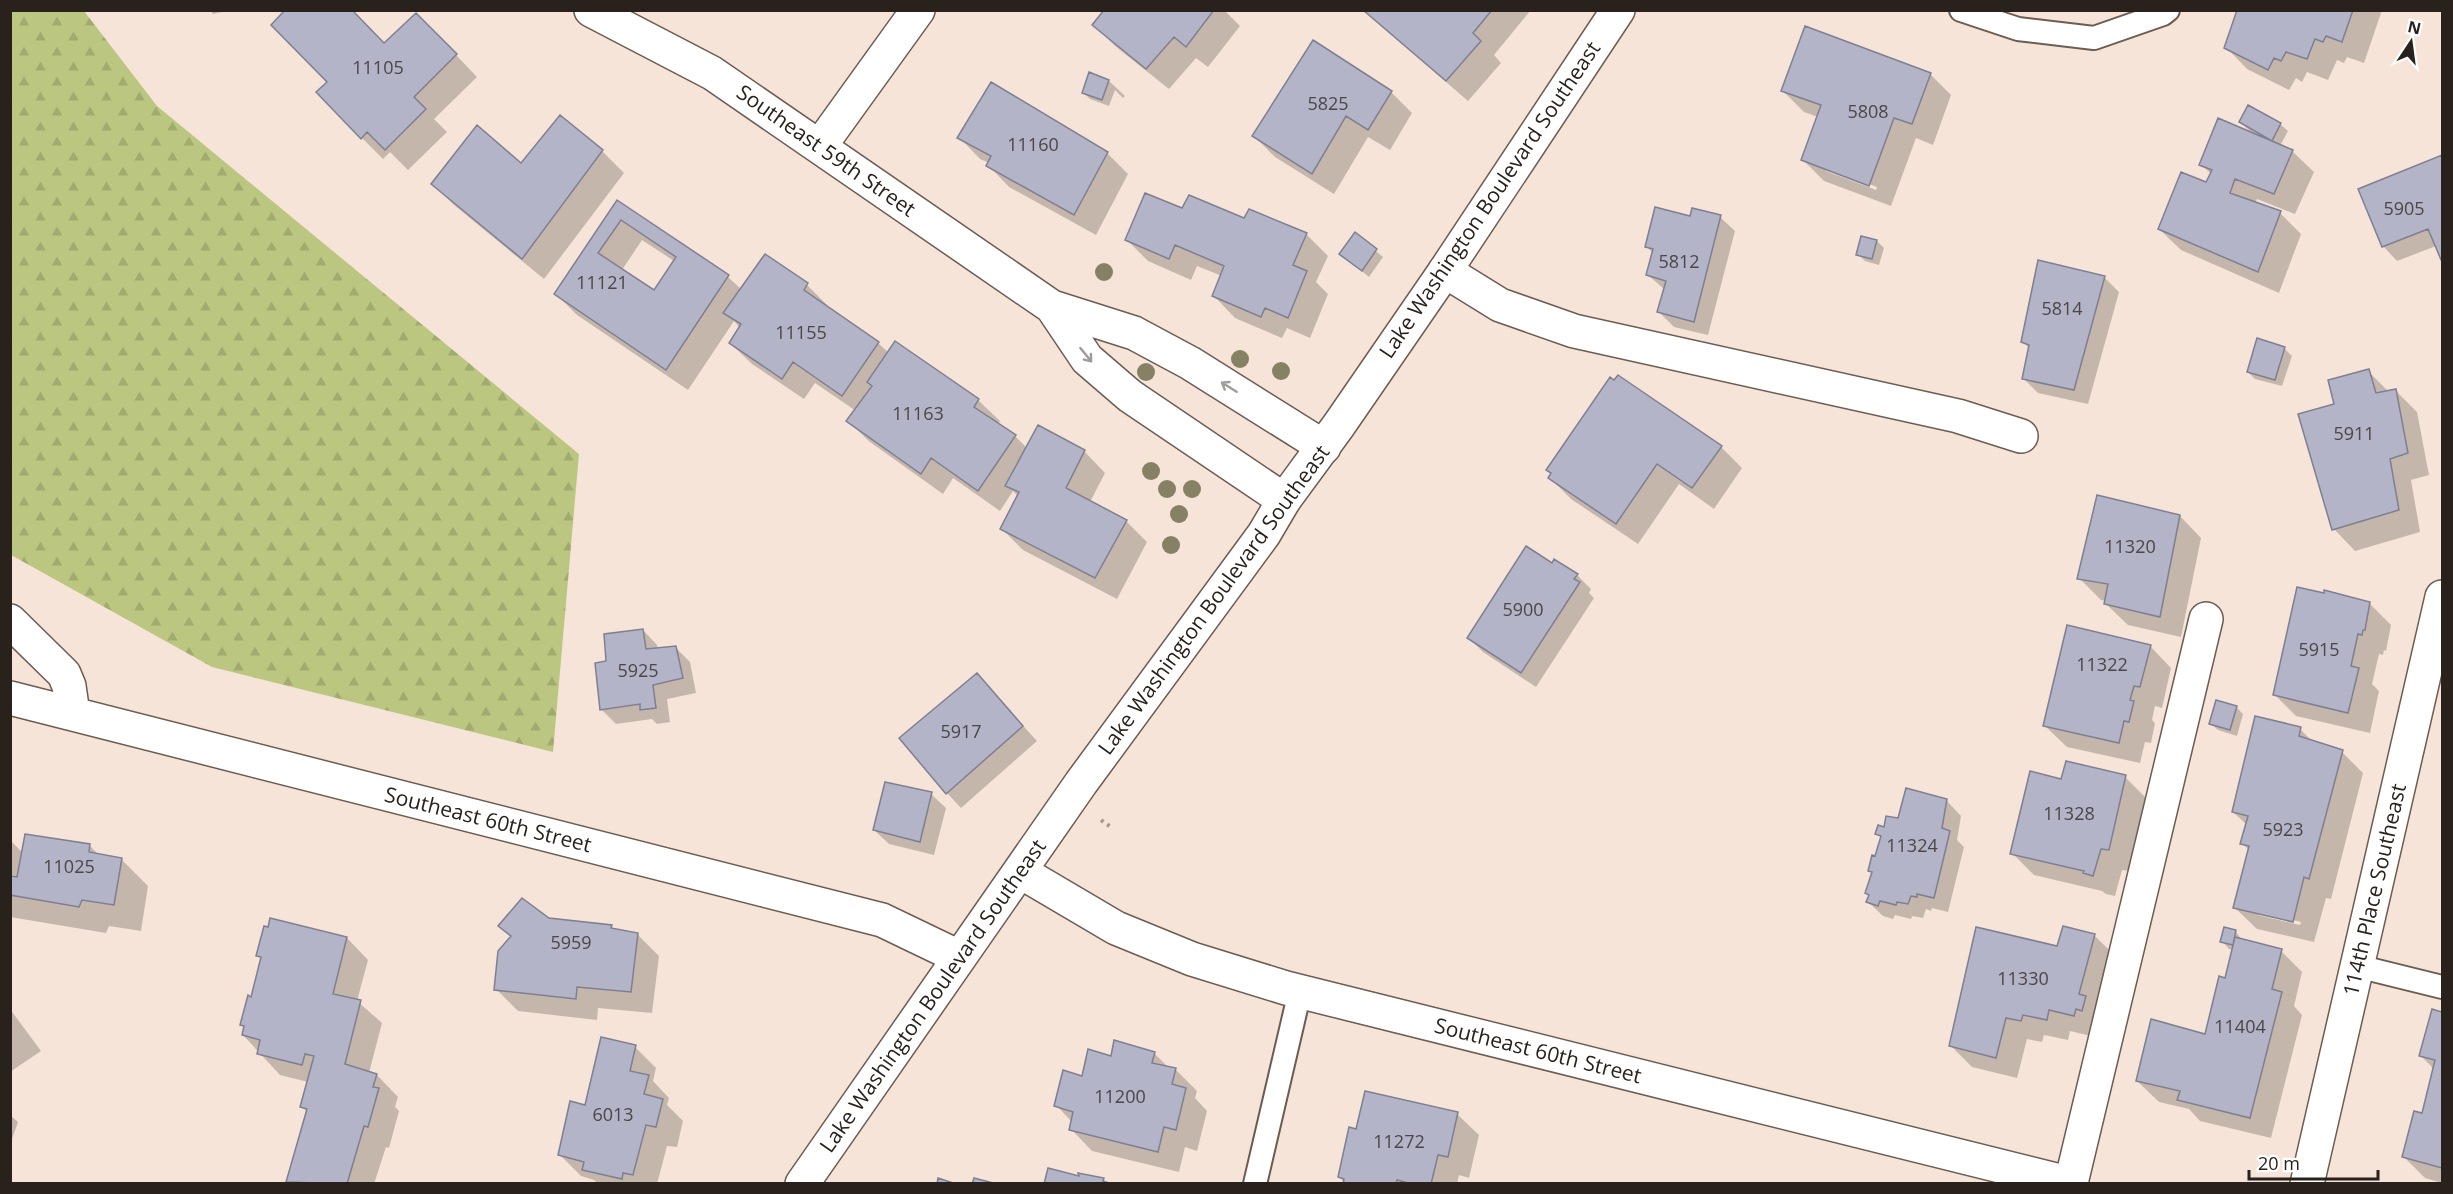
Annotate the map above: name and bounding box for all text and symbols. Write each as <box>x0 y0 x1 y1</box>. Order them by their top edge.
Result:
north arrow <box>2381 12 2441 72</box>
text: N <box>2406 15 2423 40</box>
street label: Lake Washington Boulevard Southeast <box>1372 36 1606 363</box>
house number: 11105 <box>352 55 404 79</box>
street label: Southeast 59th Street <box>732 78 922 223</box>
house number: 5825 <box>1307 91 1349 115</box>
house number: 5808 <box>1847 99 1889 123</box>
house number: 11160 <box>1007 132 1059 156</box>
house number: 5905 <box>2383 196 2425 220</box>
house number: 5812 <box>1658 249 1700 273</box>
house number: 11121 <box>576 270 628 294</box>
house number: 5814 <box>2041 296 2083 320</box>
house number: 11155 <box>775 320 827 344</box>
one-way arrow <box>1079 347 1092 363</box>
one-way arrow <box>1221 380 1238 392</box>
house number: 11163 <box>892 401 944 425</box>
house number: 5911 <box>2333 421 2375 445</box>
street label: Lake Washington Boulevard Southeast <box>1091 439 1335 760</box>
house number: 11320 <box>2104 534 2156 558</box>
house number: 5900 <box>1502 597 1544 621</box>
house number: 5915 <box>2298 637 2340 661</box>
house number: 11322 <box>2076 652 2128 676</box>
house number: 5925 <box>617 658 659 682</box>
house number: 5917 <box>940 719 982 743</box>
street label: Southeast 60th Street <box>382 780 595 858</box>
street label: 114th Place Southeast <box>2336 781 2412 999</box>
house number: 11328 <box>2043 801 2095 825</box>
house number: 5923 <box>2262 817 2304 841</box>
street label: Lake Washington Boulevard Southeast <box>813 833 1052 1158</box>
house number: 11324 <box>1886 833 1938 857</box>
house number: 11025 <box>43 854 95 878</box>
house number: 5959 <box>550 930 592 954</box>
house number: 11330 <box>1997 966 2049 990</box>
street label: Southeast 60th Street <box>1432 1011 1645 1089</box>
house number: 11404 <box>2214 1014 2266 1038</box>
house number: 11200 <box>1094 1084 1146 1108</box>
house number: 6013 <box>592 1102 634 1126</box>
house number: 11272 <box>1373 1129 1425 1153</box>
scale bar <box>2249 1143 2378 1181</box>
text: 20 m <box>2258 1151 2300 1175</box>

